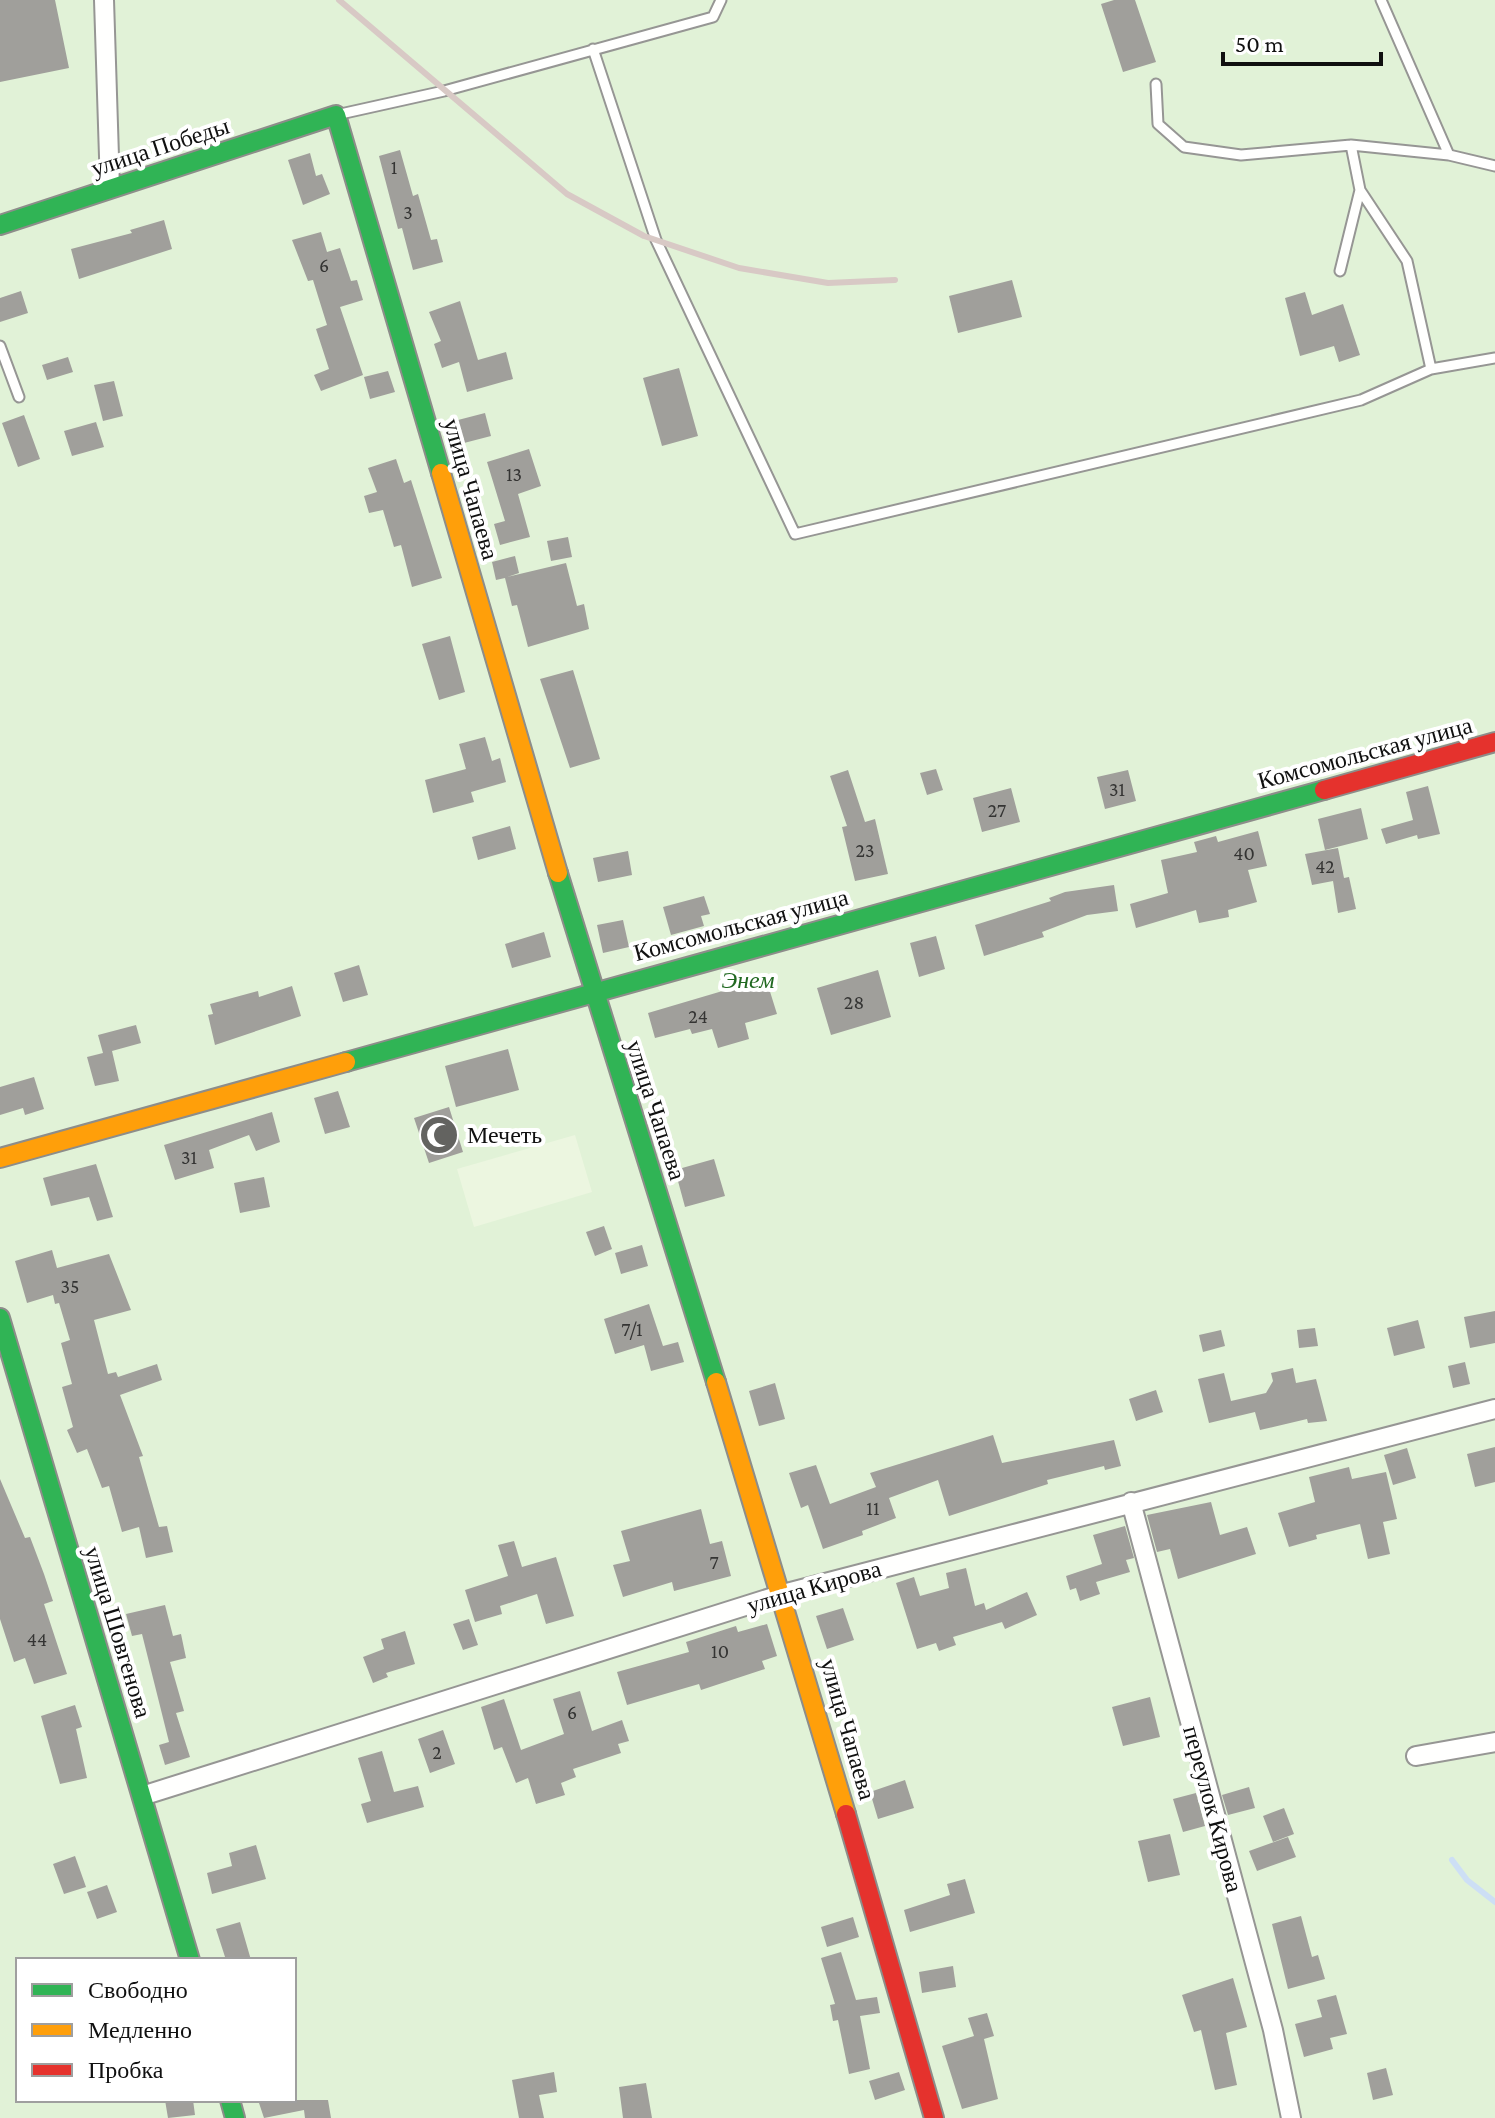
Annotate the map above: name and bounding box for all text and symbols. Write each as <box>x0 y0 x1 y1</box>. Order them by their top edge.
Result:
scale bar <box>1223 16 1381 66</box>
text: 50 m <box>1235 30 1284 57</box>
street label: улица Победы <box>87 111 232 182</box>
house number: 1 <box>391 156 397 178</box>
house number: 3 <box>403 201 413 223</box>
house number: 6 <box>319 254 329 276</box>
street label: улица Чапаева <box>438 415 505 563</box>
house number: 13 <box>506 463 522 485</box>
street label: Комсомольская улица <box>1255 711 1475 794</box>
house number: 31 <box>1109 778 1125 800</box>
house number: 27 <box>988 799 1006 821</box>
house number: 23 <box>855 839 875 861</box>
house number: 40 <box>1233 842 1255 864</box>
house number: 42 <box>1315 855 1335 877</box>
street label: Комсомольская улица <box>631 883 851 966</box>
park label: Энем <box>722 966 775 993</box>
house number: 28 <box>844 991 864 1013</box>
house number: 24 <box>688 1005 708 1027</box>
street label: улица Чапаева <box>621 1036 692 1184</box>
mosque icon: Мечеть <box>418 1114 460 1156</box>
place label: Мечеть <box>467 1121 542 1148</box>
house number: 31 <box>181 1146 197 1168</box>
house number: 35 <box>61 1275 79 1297</box>
house number: 7/1 <box>621 1318 643 1340</box>
house number: 11 <box>866 1497 880 1519</box>
street label: улица Шовгенова <box>80 1543 158 1721</box>
house number: 7 <box>709 1551 719 1573</box>
street label: улица Кирова <box>744 1554 884 1619</box>
house number: 44 <box>27 1628 47 1650</box>
house number: 10 <box>711 1640 729 1662</box>
street label: улица Чапаева <box>815 1655 882 1803</box>
house number: 6 <box>567 1701 577 1723</box>
street label: переулок Кирова <box>1178 1723 1249 1895</box>
house number: 2 <box>432 1741 442 1763</box>
legend <box>16 1958 296 2102</box>
text: Свободно <box>88 1976 188 2003</box>
text: Медленно <box>88 2016 192 2043</box>
text: Пробка <box>88 2056 164 2083</box>

